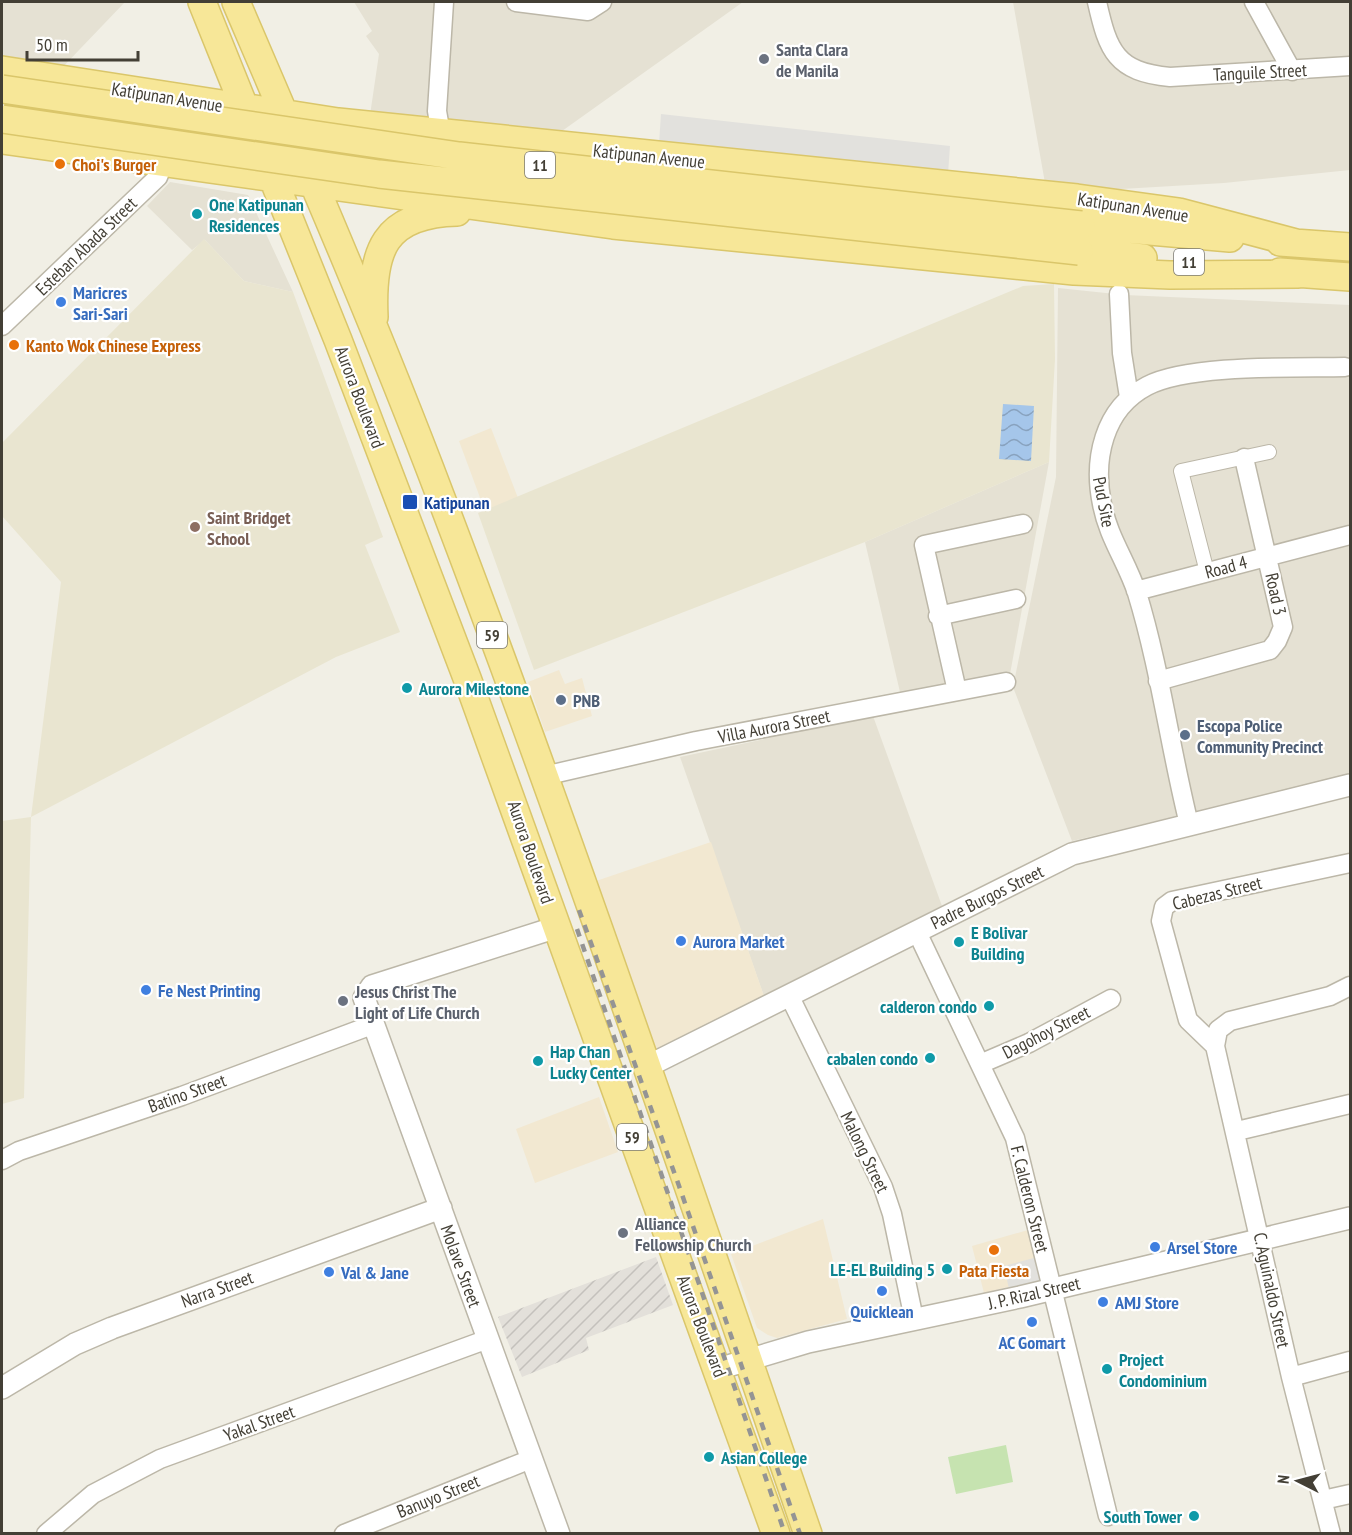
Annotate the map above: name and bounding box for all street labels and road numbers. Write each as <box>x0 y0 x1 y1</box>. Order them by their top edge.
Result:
street label: Tanguile Street <box>1213 58 1307 86</box>
street label: Katipunan Avenue <box>110 77 224 117</box>
street label: Katipunan Avenue <box>592 139 706 173</box>
road number: 11 <box>525 152 555 178</box>
street label: Katipunan Avenue <box>1076 187 1190 227</box>
street label: Esteban Abada Street <box>31 192 141 300</box>
road number: 11 <box>1174 249 1204 275</box>
street label: Aurora Boulevard <box>330 343 390 451</box>
street label: Pud Site <box>1088 475 1120 529</box>
street label: Road 4 <box>1202 550 1250 584</box>
street label: Road 3 <box>1260 571 1292 617</box>
road number: 59 <box>477 622 507 648</box>
street label: Villa Aurora Street <box>715 704 832 748</box>
street label: Aurora Boulevard <box>503 798 559 906</box>
street label: Padre Burgos Street <box>927 860 1047 934</box>
street label: Cabezas Street <box>1170 871 1264 915</box>
street label: Dagohoy Street <box>998 1000 1094 1064</box>
street label: Batino Street <box>145 1068 229 1118</box>
street label: Malong Street <box>836 1108 895 1196</box>
road number: 59 <box>617 1124 647 1150</box>
street label: F. Calderon Street <box>1006 1143 1054 1255</box>
street label: Molave Street <box>435 1222 487 1310</box>
street label: C. Aguinaldo Street <box>1249 1230 1295 1350</box>
street label: Narra Street <box>178 1265 256 1313</box>
street label: J. P. Rizal Street <box>985 1271 1082 1315</box>
street label: Aurora Boulevard <box>672 1272 732 1380</box>
street label: Yakal Street <box>220 1400 298 1446</box>
street label: Banuyo Street <box>393 1469 483 1523</box>

